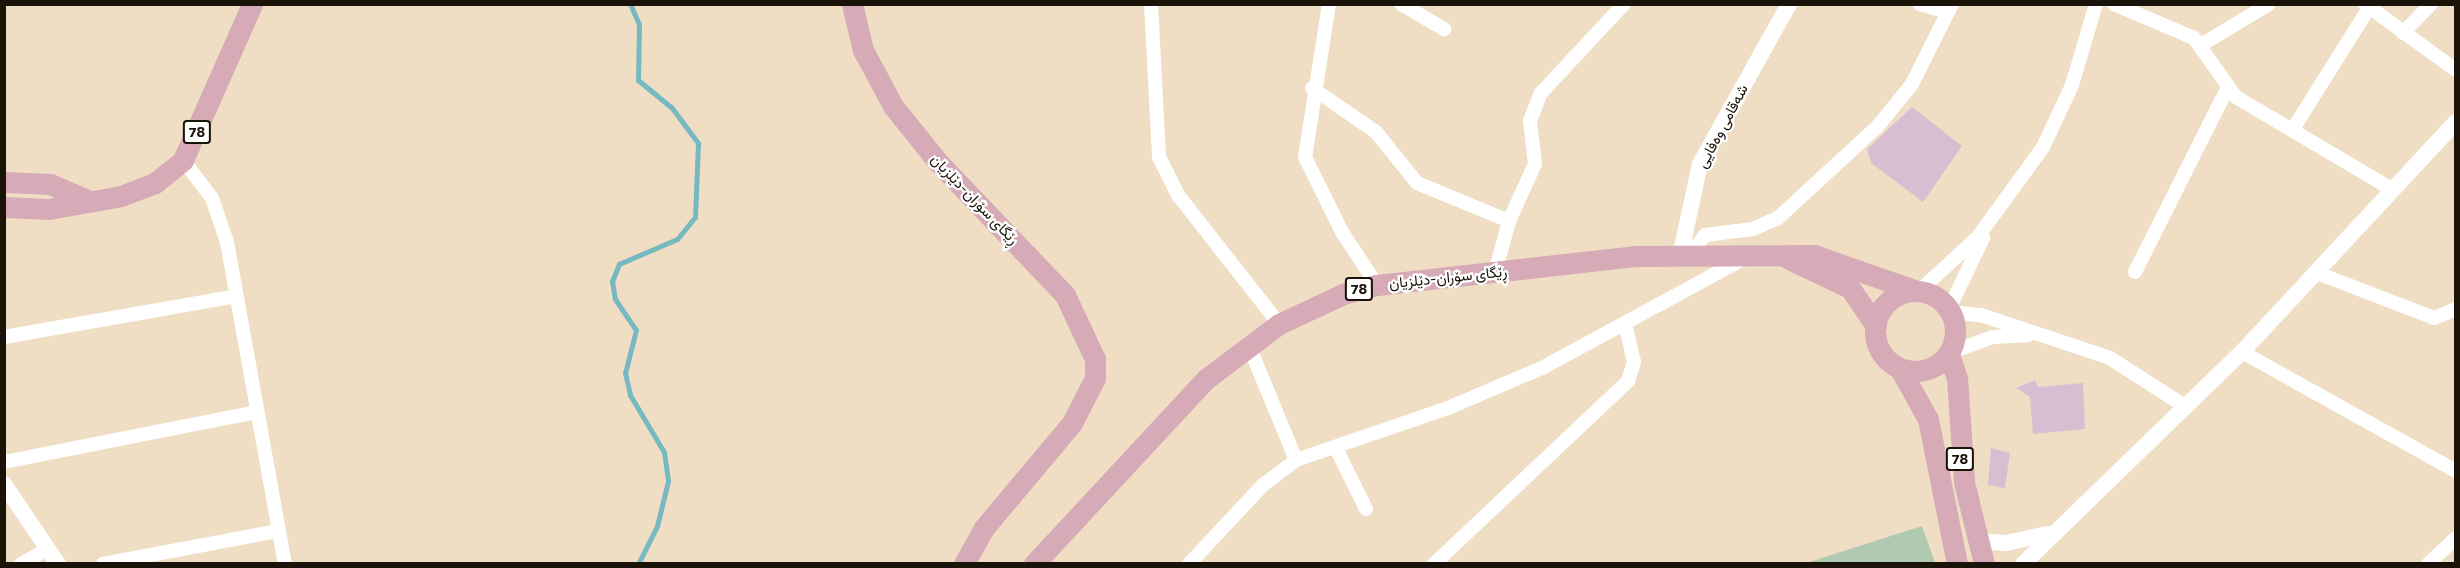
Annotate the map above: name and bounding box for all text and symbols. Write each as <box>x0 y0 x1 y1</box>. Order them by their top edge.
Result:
street label: شەقامی وەفایی <box>1692 81 1752 171</box>
road number: 78 <box>182 121 212 143</box>
street label: ڕێگای سۆران-دێلزیان <box>927 150 1023 248</box>
street label: ڕێگای سۆران-دێلزیان <box>1388 262 1508 292</box>
road number: 78 <box>1344 278 1374 300</box>
road number: 78 <box>1945 448 1975 470</box>

